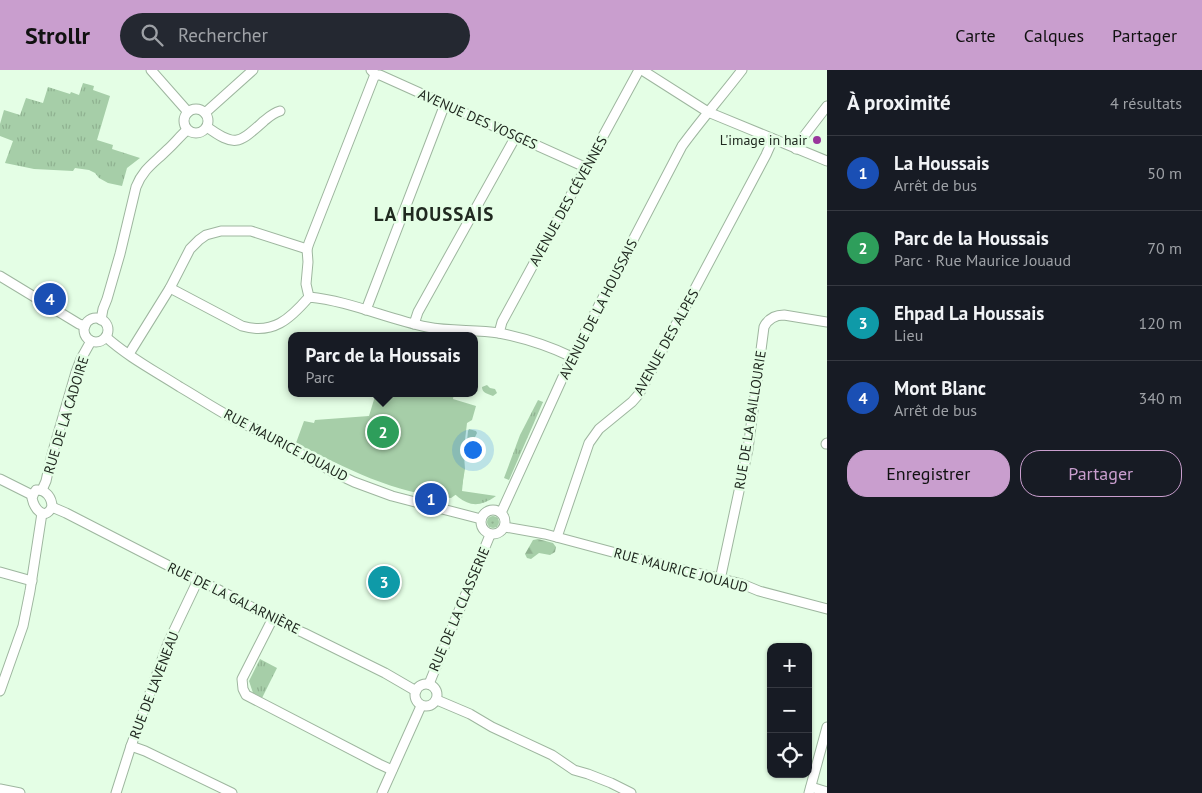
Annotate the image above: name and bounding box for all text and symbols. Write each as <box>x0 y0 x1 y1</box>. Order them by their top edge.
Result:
search box <box>120 13 470 58</box>
text: Strollr <box>25 20 90 51</box>
icon: search <box>138 21 166 49</box>
text: Rechercher <box>178 23 268 47</box>
text: Carte <box>955 24 996 47</box>
text: Calques <box>1024 24 1084 47</box>
text: Partager <box>1112 24 1177 47</box>
street label: AVENUE DES VOSGES <box>416 85 540 153</box>
text: À proximité <box>847 89 951 116</box>
text: 4 résultats <box>1110 93 1182 113</box>
place label: L'image in hair <box>720 131 807 149</box>
street label: AVENUE DES CÉVENNES <box>525 133 611 269</box>
marker: L'image in hair <box>811 134 823 146</box>
text: La Houssais <box>894 151 989 175</box>
text: 1 <box>858 163 868 183</box>
text: 50 m <box>1147 163 1182 183</box>
text: Arrêt de bus <box>894 175 977 195</box>
district label: LA HOUSSAIS <box>374 202 494 226</box>
text: Parc de la Houssais <box>894 226 1049 250</box>
street label: AVENUE DE LA HOUSSAIS <box>555 236 641 382</box>
text: 2 <box>858 238 868 258</box>
text: 70 m <box>1147 238 1182 258</box>
text: Parc · Rue Maurice Jouaud <box>894 250 1071 270</box>
pin: 4 <box>34 280 66 318</box>
street label: AVENUE DES ALPES <box>629 286 703 398</box>
text: Ehpad La Houssais <box>894 301 1044 325</box>
text: 3 <box>858 313 868 333</box>
text: 120 m <box>1139 313 1182 333</box>
text: Lieu <box>894 325 923 345</box>
popup <box>288 332 478 397</box>
text: Parc de la Houssais <box>306 343 460 367</box>
street label: RUE DE LA BAILLOURIE <box>730 349 770 491</box>
street label: RUE DE LA CADOIRE <box>40 354 92 476</box>
text: Parc <box>306 367 335 387</box>
text: Mont Blanc <box>894 376 986 400</box>
text: 4 <box>858 388 868 408</box>
text: 340 m <box>1139 388 1182 408</box>
text: Arrêt de bus <box>894 400 977 420</box>
street label: RUE MAURICE JOUAUD <box>221 405 351 485</box>
pin: 2 <box>367 413 399 451</box>
your location <box>460 437 486 463</box>
button: Enregistrer <box>847 450 1010 497</box>
button: Partager <box>1020 450 1182 497</box>
pin: 1 <box>415 480 447 518</box>
street label: RUE MAURICE JOUAUD <box>612 543 750 597</box>
street label: RUE DE LA CLASSERIE <box>425 544 493 674</box>
street label: RUE DE LA GALARNIÈRE <box>165 558 303 638</box>
pin: 3 <box>368 563 400 601</box>
street label: RUE DE L'AVENEAU <box>125 629 183 741</box>
map controls <box>767 643 812 778</box>
button: + <box>767 643 812 688</box>
button: − <box>767 688 812 733</box>
button: locate <box>767 733 812 778</box>

